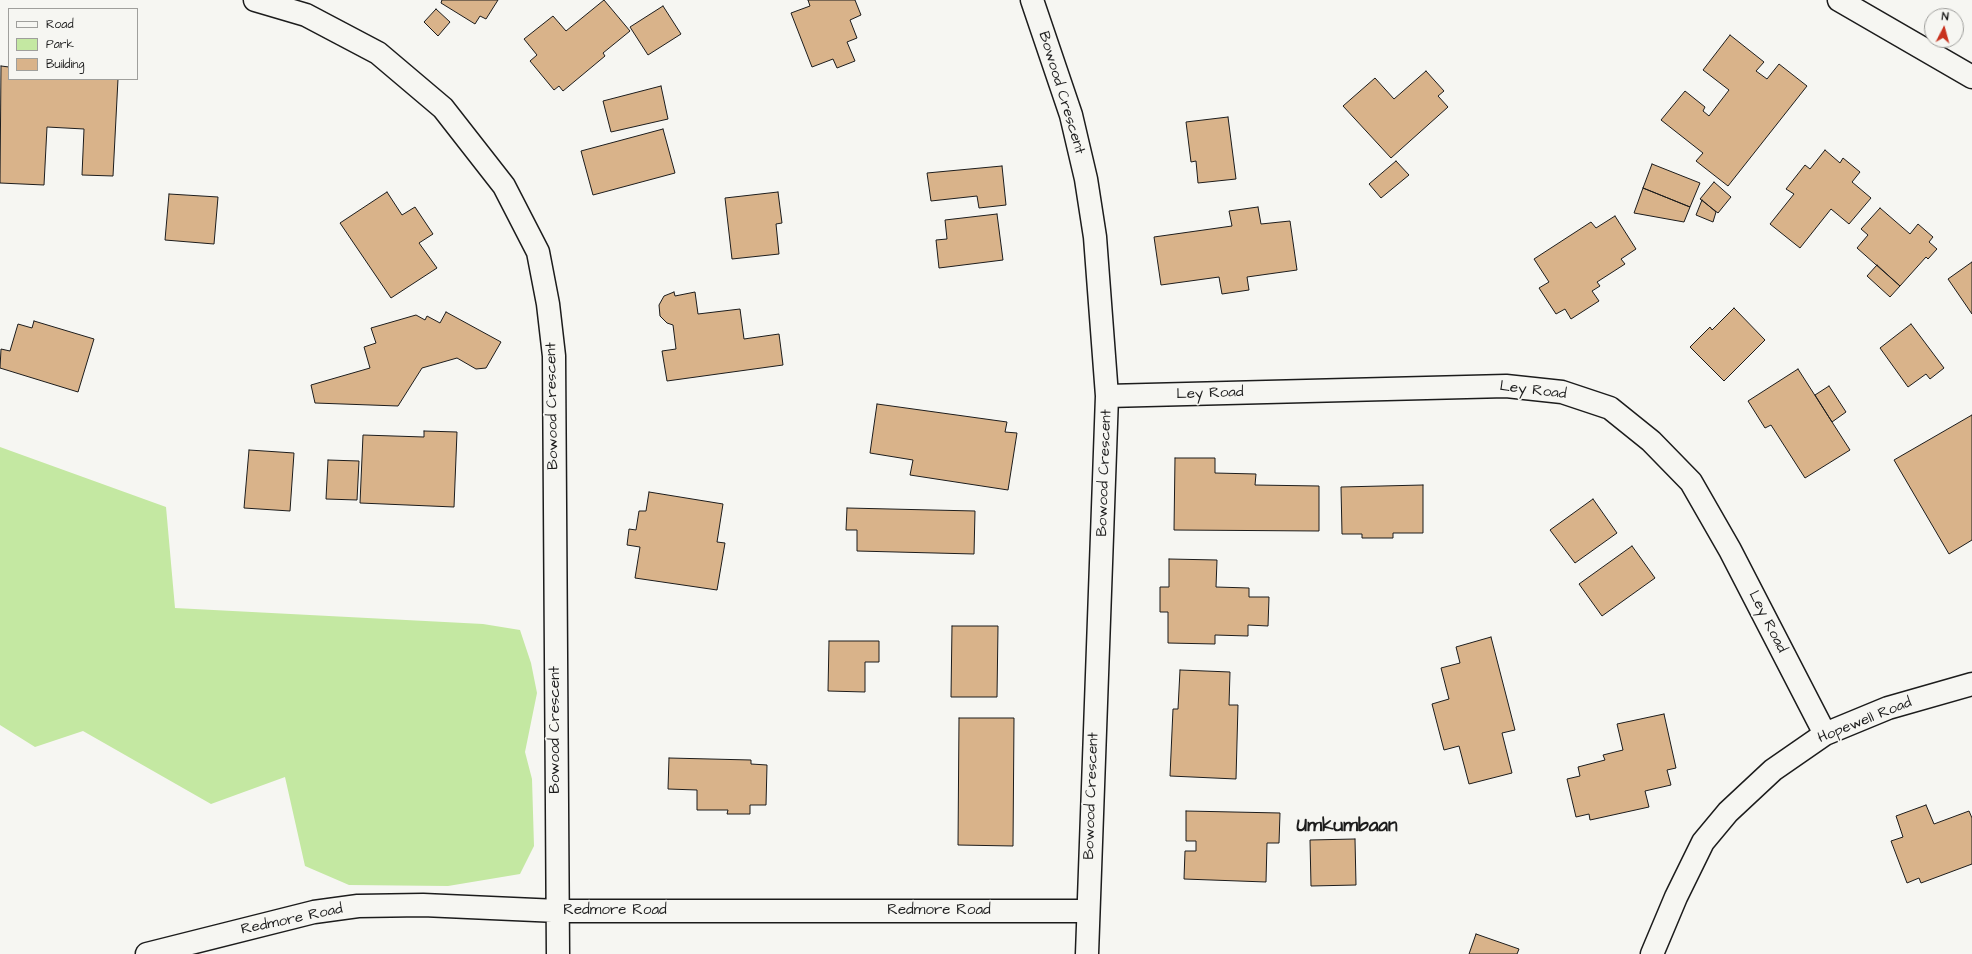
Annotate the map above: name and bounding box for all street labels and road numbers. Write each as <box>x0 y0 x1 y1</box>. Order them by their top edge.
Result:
street label: Bowood Crescent <box>1034 29 1088 157</box>
street label: Bowood Crescent <box>543 342 563 470</box>
street label: Ley Road <box>1499 378 1567 404</box>
street label: Ley Road <box>1176 384 1244 404</box>
street label: Bowood Crescent <box>1094 409 1116 537</box>
street label: Ley Road <box>1744 588 1790 656</box>
street label: Bowood Crescent <box>547 666 565 794</box>
street label: Hopewell Road <box>1816 694 1914 748</box>
street label: Bowood Crescent <box>1081 732 1103 860</box>
street label: Redmore Road <box>240 900 344 940</box>
street label: Redmore Road <box>563 902 667 920</box>
street label: Redmore Road <box>887 902 991 920</box>

